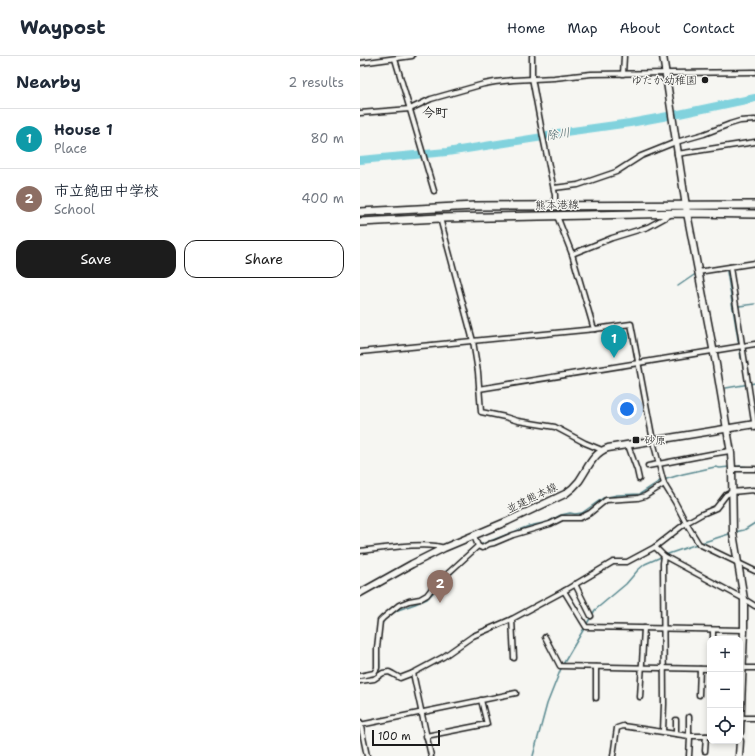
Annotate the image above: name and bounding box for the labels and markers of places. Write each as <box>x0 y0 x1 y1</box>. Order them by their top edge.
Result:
place label: ゆたか幼稚園 <box>631 73 697 88</box>
marker: ゆたか幼稚園 <box>700 75 710 85</box>
pin: 1 <box>601 325 627 358</box>
place label: 砂原 <box>644 433 666 448</box>
marker: 砂原 <box>631 435 641 445</box>
pin: 2 <box>427 570 453 603</box>

